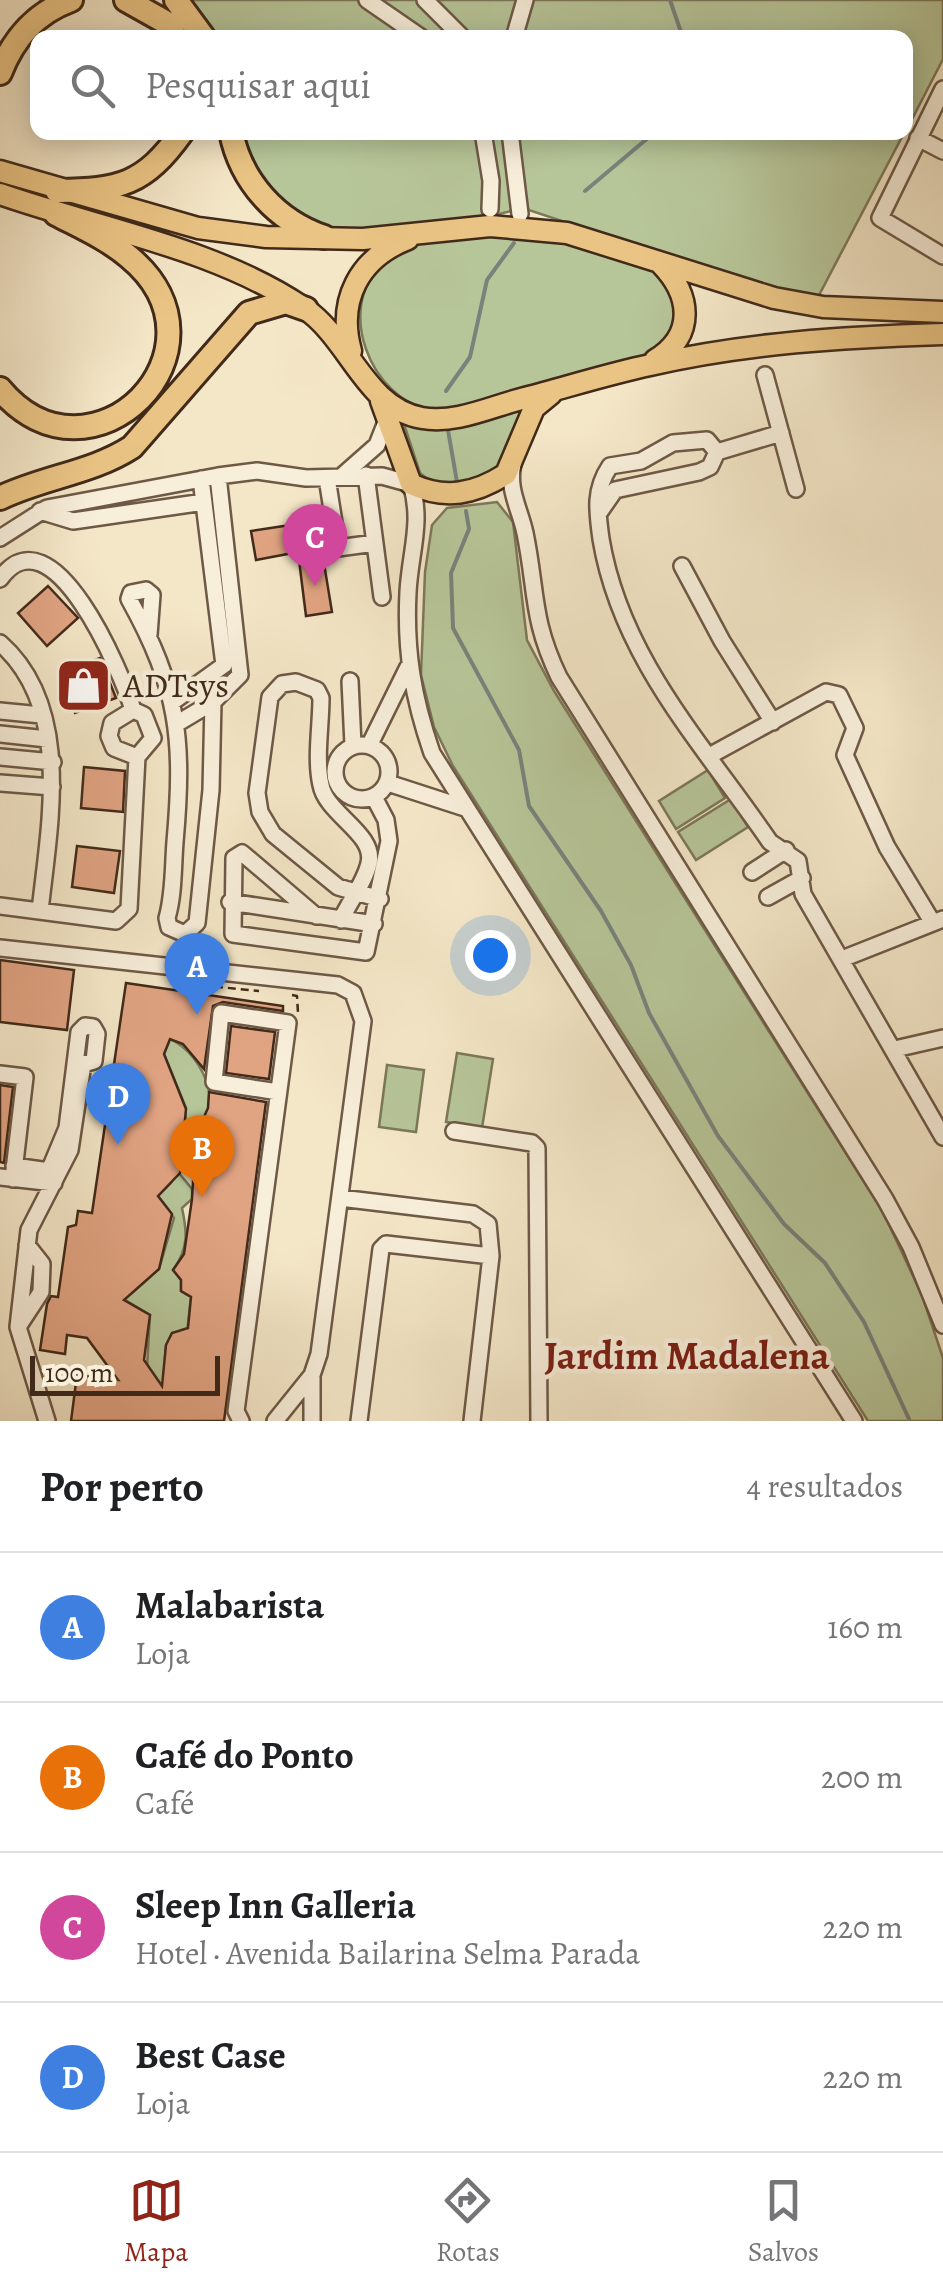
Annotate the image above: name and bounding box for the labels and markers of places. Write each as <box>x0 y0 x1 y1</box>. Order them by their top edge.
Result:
pin: C <box>282 504 348 586</box>
shop icon: ADTsys <box>54 655 114 715</box>
place label: ADTsys <box>122 661 229 709</box>
pin: A <box>164 932 230 1015</box>
pin: D <box>86 1062 150 1145</box>
pin: B <box>170 1114 234 1197</box>

